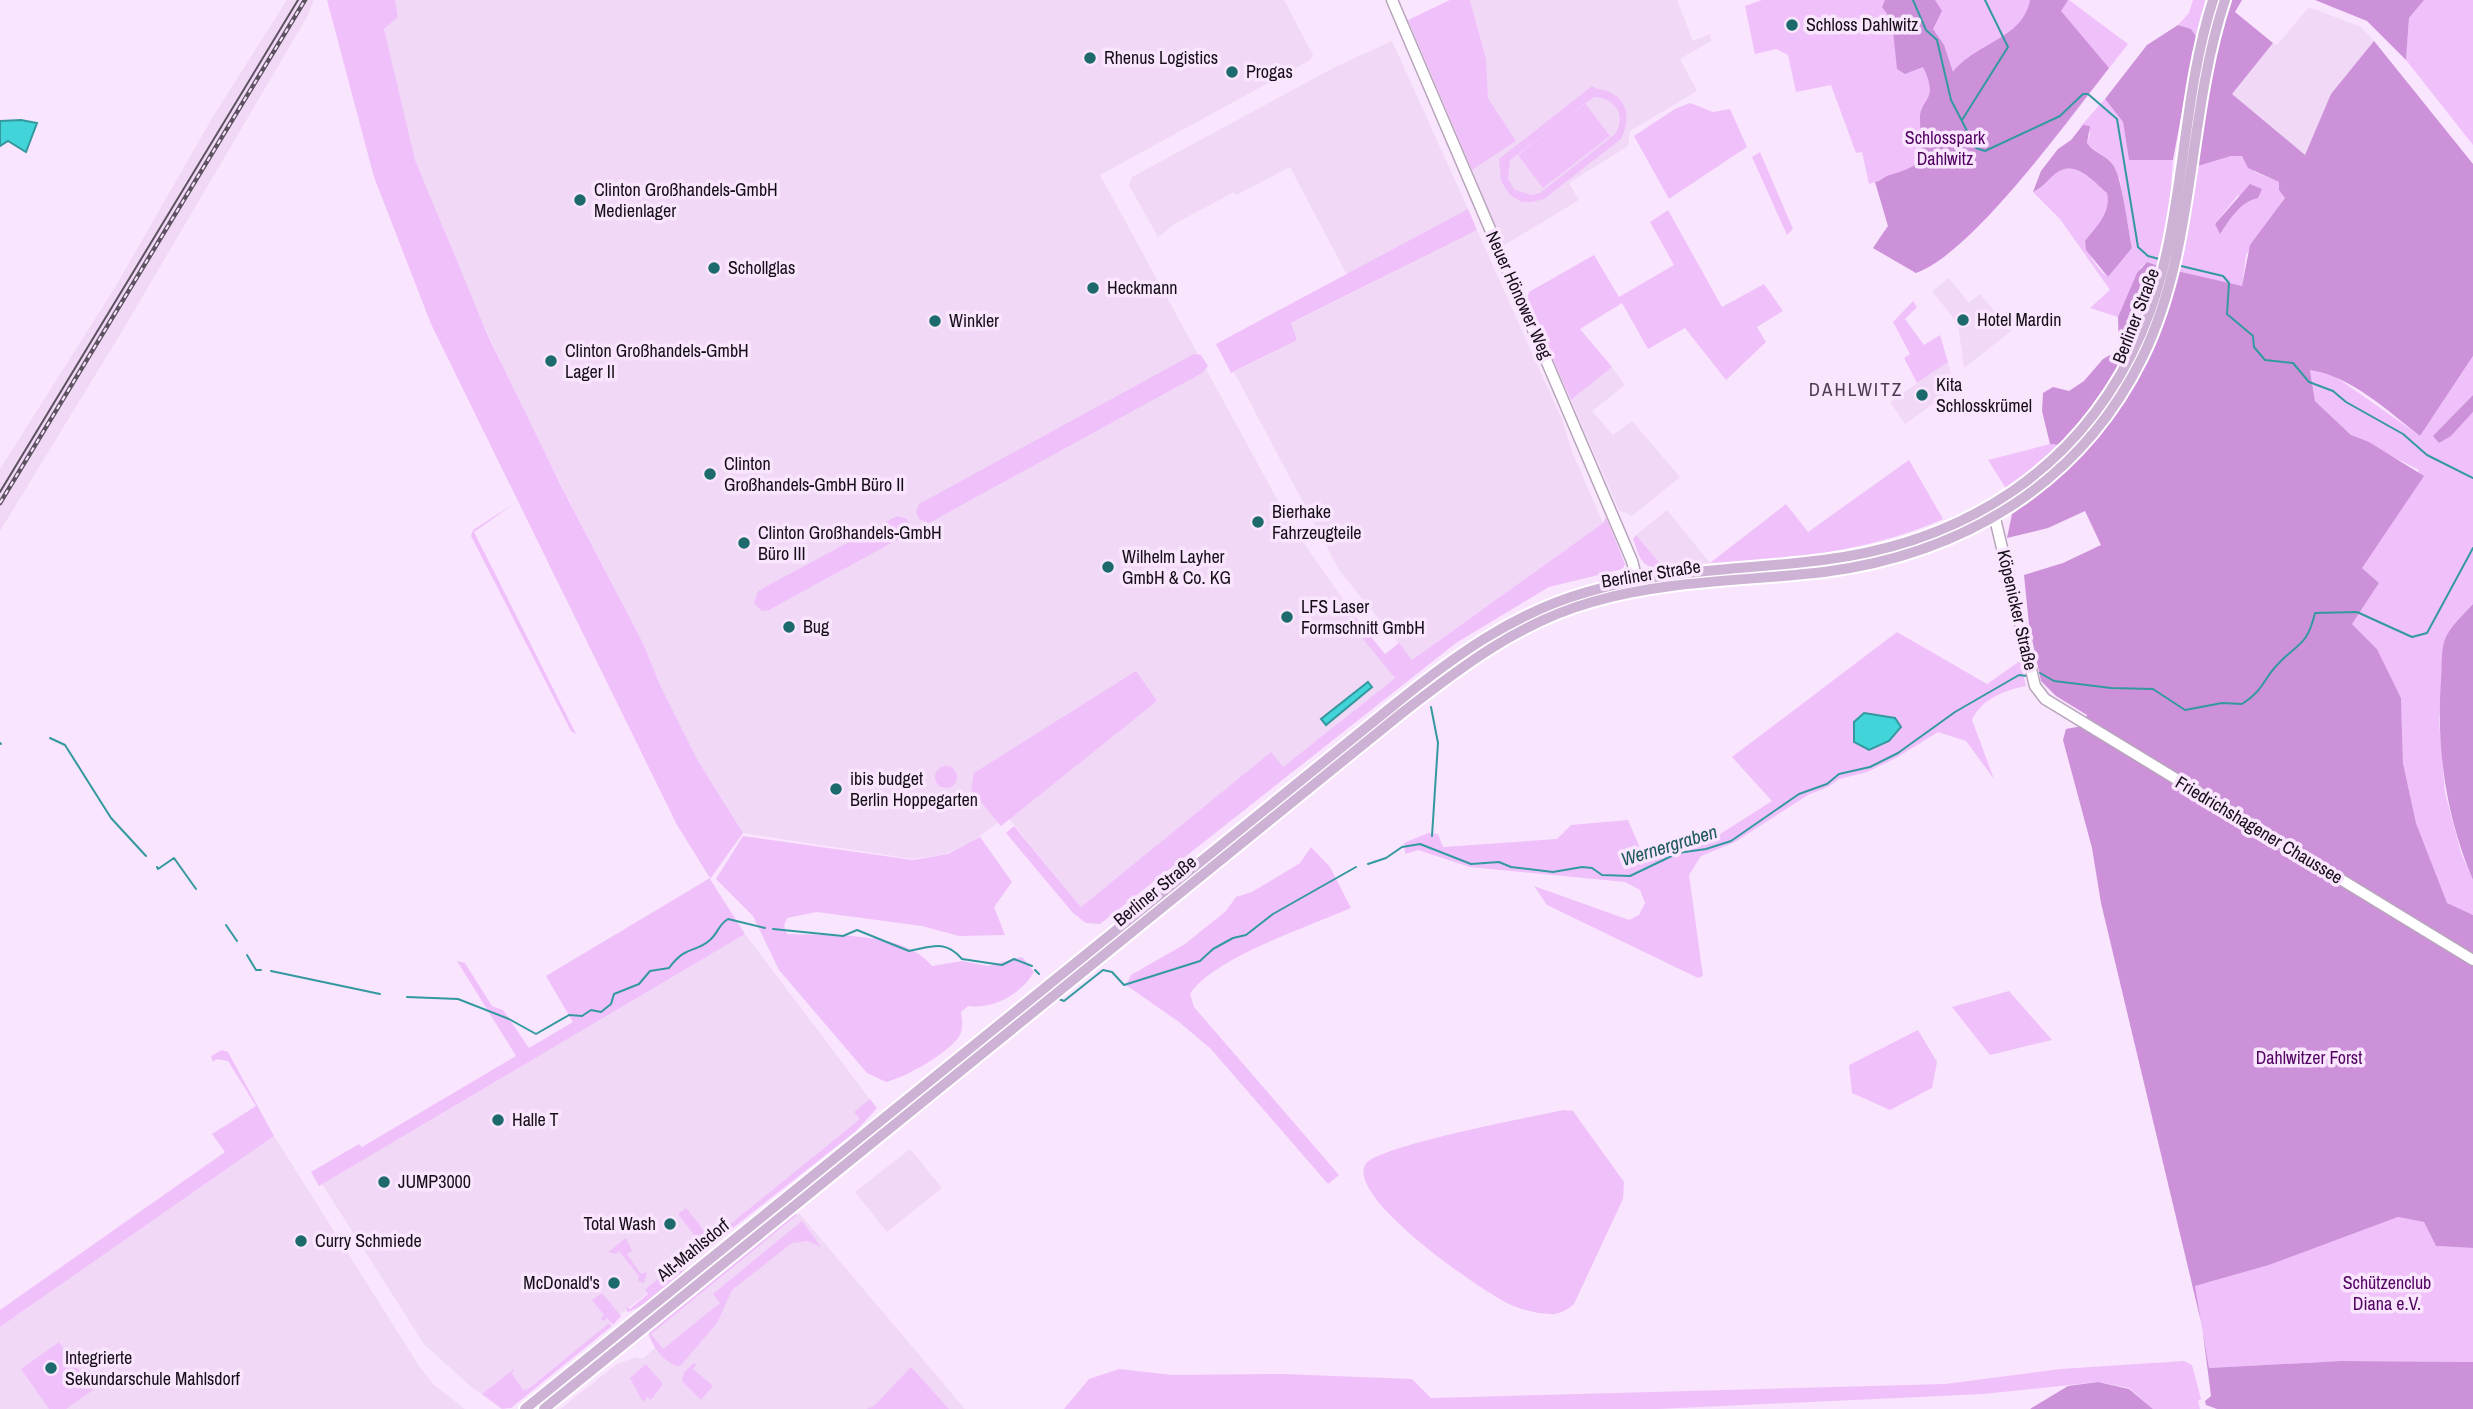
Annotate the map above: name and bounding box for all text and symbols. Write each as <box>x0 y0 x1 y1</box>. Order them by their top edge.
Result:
place label: Schloss Dahlwitz <box>1806 12 1918 37</box>
marker: Schloss Dahlwitz <box>1784 17 1800 33</box>
place label: Rhenus Logistics <box>1104 45 1218 70</box>
marker: Rhenus Logistics <box>1082 50 1098 66</box>
place label: Progas <box>1246 59 1293 84</box>
marker: Progas <box>1224 64 1240 80</box>
park label: Schlosspark Dahlwitz <box>1905 125 1986 171</box>
place label: Clinton Großhandels-GmbH Medienlager <box>594 177 778 223</box>
marker: Clinton Großhandels-GmbH Medienlager <box>572 192 588 208</box>
street label: Neuer Hönower Weg <box>1480 227 1559 363</box>
place label: Schollglas <box>728 255 795 280</box>
marker: Schollglas <box>706 260 722 276</box>
street label: Berliner Straße <box>2106 265 2165 367</box>
place label: Heckmann <box>1107 275 1178 300</box>
marker: Heckmann <box>1085 280 1101 296</box>
place label: Hotel Mardin <box>1977 307 2062 332</box>
place label: Winkler <box>949 308 999 333</box>
marker: Hotel Mardin <box>1955 312 1971 328</box>
marker: Winkler <box>927 313 943 329</box>
place label: Clinton Großhandels-GmbH Lager II <box>565 338 749 384</box>
marker: Clinton Großhandels-GmbH Lager II <box>543 353 559 369</box>
place label: Kita Schlosskrümel <box>1936 372 2032 418</box>
district label: DAHLWITZ <box>1809 376 1903 402</box>
marker: Kita Schlosskrümel <box>1914 387 1930 403</box>
place label: Clinton Großhandels-GmbH Büro II <box>724 451 904 497</box>
marker: Clinton Großhandels-GmbH Büro II <box>702 466 718 482</box>
place label: Bierhake Fahrzeugteile <box>1272 499 1362 545</box>
marker: Bierhake Fahrzeugteile <box>1250 514 1266 530</box>
place label: Clinton Großhandels-GmbH Büro III <box>758 520 942 566</box>
marker: Clinton Großhandels-GmbH Büro III <box>736 535 752 551</box>
place label: Wilhelm Layher GmbH & Co. KG <box>1122 544 1231 590</box>
street label: Köpenicker Straße <box>1991 547 2044 673</box>
street label: Berliner Straße <box>1600 553 1702 594</box>
marker: Wilhelm Layher GmbH & Co. KG <box>1100 559 1116 575</box>
place label: LFS Laser Formschnitt GmbH <box>1301 594 1425 640</box>
marker: LFS Laser Formschnitt GmbH <box>1279 609 1295 625</box>
place label: Bug <box>803 614 830 639</box>
marker: Bug <box>781 619 797 635</box>
place label: ibis budget Berlin Hoppegarten <box>850 766 978 812</box>
street label: Friedrichshagener Chaussee <box>2171 770 2348 890</box>
marker: ibis budget Berlin Hoppegarten <box>828 781 844 797</box>
water label: Wernergraben <box>1618 818 1720 872</box>
street label: Berliner Straße <box>1108 849 1201 932</box>
park label: Dahlwitzer Forst <box>2256 1045 2362 1070</box>
place label: Halle T <box>512 1107 559 1132</box>
marker: Halle T <box>490 1112 506 1128</box>
place label: JUMP3000 <box>398 1169 471 1194</box>
marker: JUMP3000 <box>376 1174 392 1190</box>
place label: Total Wash <box>584 1211 656 1236</box>
street label: Alt-Mahlsdorf <box>650 1212 735 1287</box>
marker: Total Wash <box>662 1216 678 1232</box>
place label: Curry Schmiede <box>315 1228 422 1253</box>
marker: Curry Schmiede <box>293 1233 309 1249</box>
place label: McDonald's <box>523 1270 600 1295</box>
park label: Schützenclub Diana e.V. <box>2343 1270 2431 1316</box>
marker: McDonald's <box>606 1275 622 1291</box>
place label: Integrierte Sekundarschule Mahlsdorf <box>65 1345 241 1391</box>
marker: Integrierte Sekundarschule Mahlsdorf <box>43 1360 59 1376</box>

